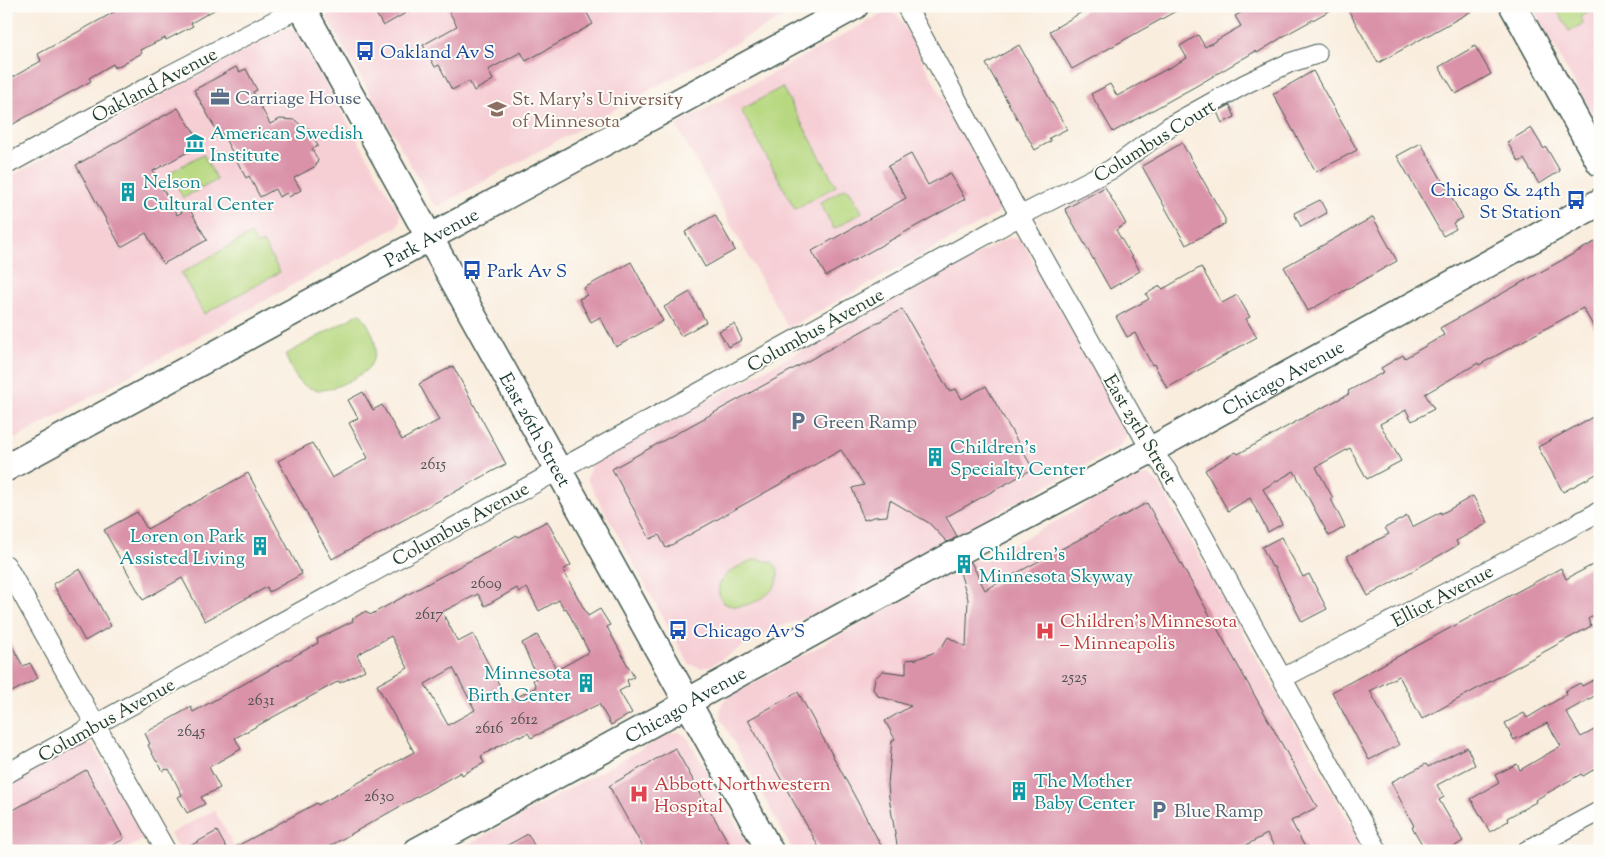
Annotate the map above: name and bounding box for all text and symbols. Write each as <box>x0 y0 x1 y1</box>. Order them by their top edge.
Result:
bus stop icon: Oakland Av S <box>354 40 376 62</box>
place label: Oakland Av S <box>380 40 495 67</box>
street label: Oakland Avenue <box>88 42 223 131</box>
office icon: Carriage House <box>209 86 231 108</box>
place label: Carriage House <box>235 86 362 113</box>
place label: St. Mary's University of Minnesota <box>512 87 684 136</box>
street label: Columbus Court <box>1089 94 1222 190</box>
school or university icon: St. Mary's University of Minnesota <box>486 98 508 120</box>
place label: American Swedish Institute <box>210 121 363 170</box>
museum icon: American Swedish Institute <box>184 132 206 154</box>
place label: Nelson Cultural Center <box>143 170 274 219</box>
place label: Chicago & 24th St Station <box>1431 178 1561 227</box>
building icon: Nelson Cultural Center <box>117 181 139 203</box>
bus stop icon: Chicago & 24th St Station <box>1565 189 1587 211</box>
street label: Park Avenue <box>380 202 485 276</box>
bus stop icon: Park Av S <box>461 259 483 281</box>
place label: Park Av S <box>487 259 567 286</box>
street label: Columbus Avenue <box>743 282 890 380</box>
street label: Chicago Avenue <box>1218 335 1350 424</box>
street label: East 26th Street <box>491 368 577 493</box>
street label: East 25th Street <box>1095 370 1183 491</box>
parking icon: Green Ramp <box>787 410 809 432</box>
place label: Green Ramp <box>813 410 917 437</box>
place label: Children's Specialty Center <box>950 435 1086 484</box>
building icon: Children's Specialty Center <box>924 446 946 468</box>
house number: 2615 <box>420 454 447 477</box>
street label: Columbus Avenue <box>388 476 535 574</box>
place label: Loren on Park Assisted Living <box>119 524 246 573</box>
building icon: Loren on Park Assisted Living <box>249 535 271 557</box>
place label: Children's Minnesota Skyway <box>979 542 1134 591</box>
building icon: Children's Minnesota Skyway <box>953 553 975 575</box>
street label: Elliot Avenue <box>1388 559 1499 635</box>
house number: 2609 <box>470 573 502 596</box>
house number: 2617 <box>415 604 443 627</box>
place label: Children’s Minnesota – Minneapolis <box>1060 609 1237 658</box>
bus stop icon: Chicago Av S <box>667 619 689 641</box>
place label: Chicago Av S <box>693 619 805 646</box>
hospital icon: Children’s Minnesota – Minneapolis <box>1034 620 1056 642</box>
place label: Minnesota Birth Center <box>468 661 571 710</box>
street label: Chicago Avenue <box>621 661 752 751</box>
house number: 2525 <box>1061 667 1087 690</box>
street label: Columbus Avenue <box>34 672 181 770</box>
building icon: Minnesota Birth Center <box>575 672 597 694</box>
house number: 2631 <box>247 690 275 713</box>
house number: 2612 <box>510 709 539 732</box>
house number: 2616 <box>475 718 503 741</box>
house number: 2645 <box>177 721 206 744</box>
place label: The Mother Baby Center <box>1034 769 1135 818</box>
place label: Abbott Northwestern Hospital <box>654 772 831 821</box>
building icon: The Mother Baby Center <box>1008 780 1030 802</box>
hospital icon: Abbott Northwestern Hospital <box>628 783 650 805</box>
house number: 2630 <box>364 786 394 809</box>
parking icon: Blue Ramp <box>1148 799 1170 821</box>
place label: Blue Ramp <box>1174 799 1263 826</box>

